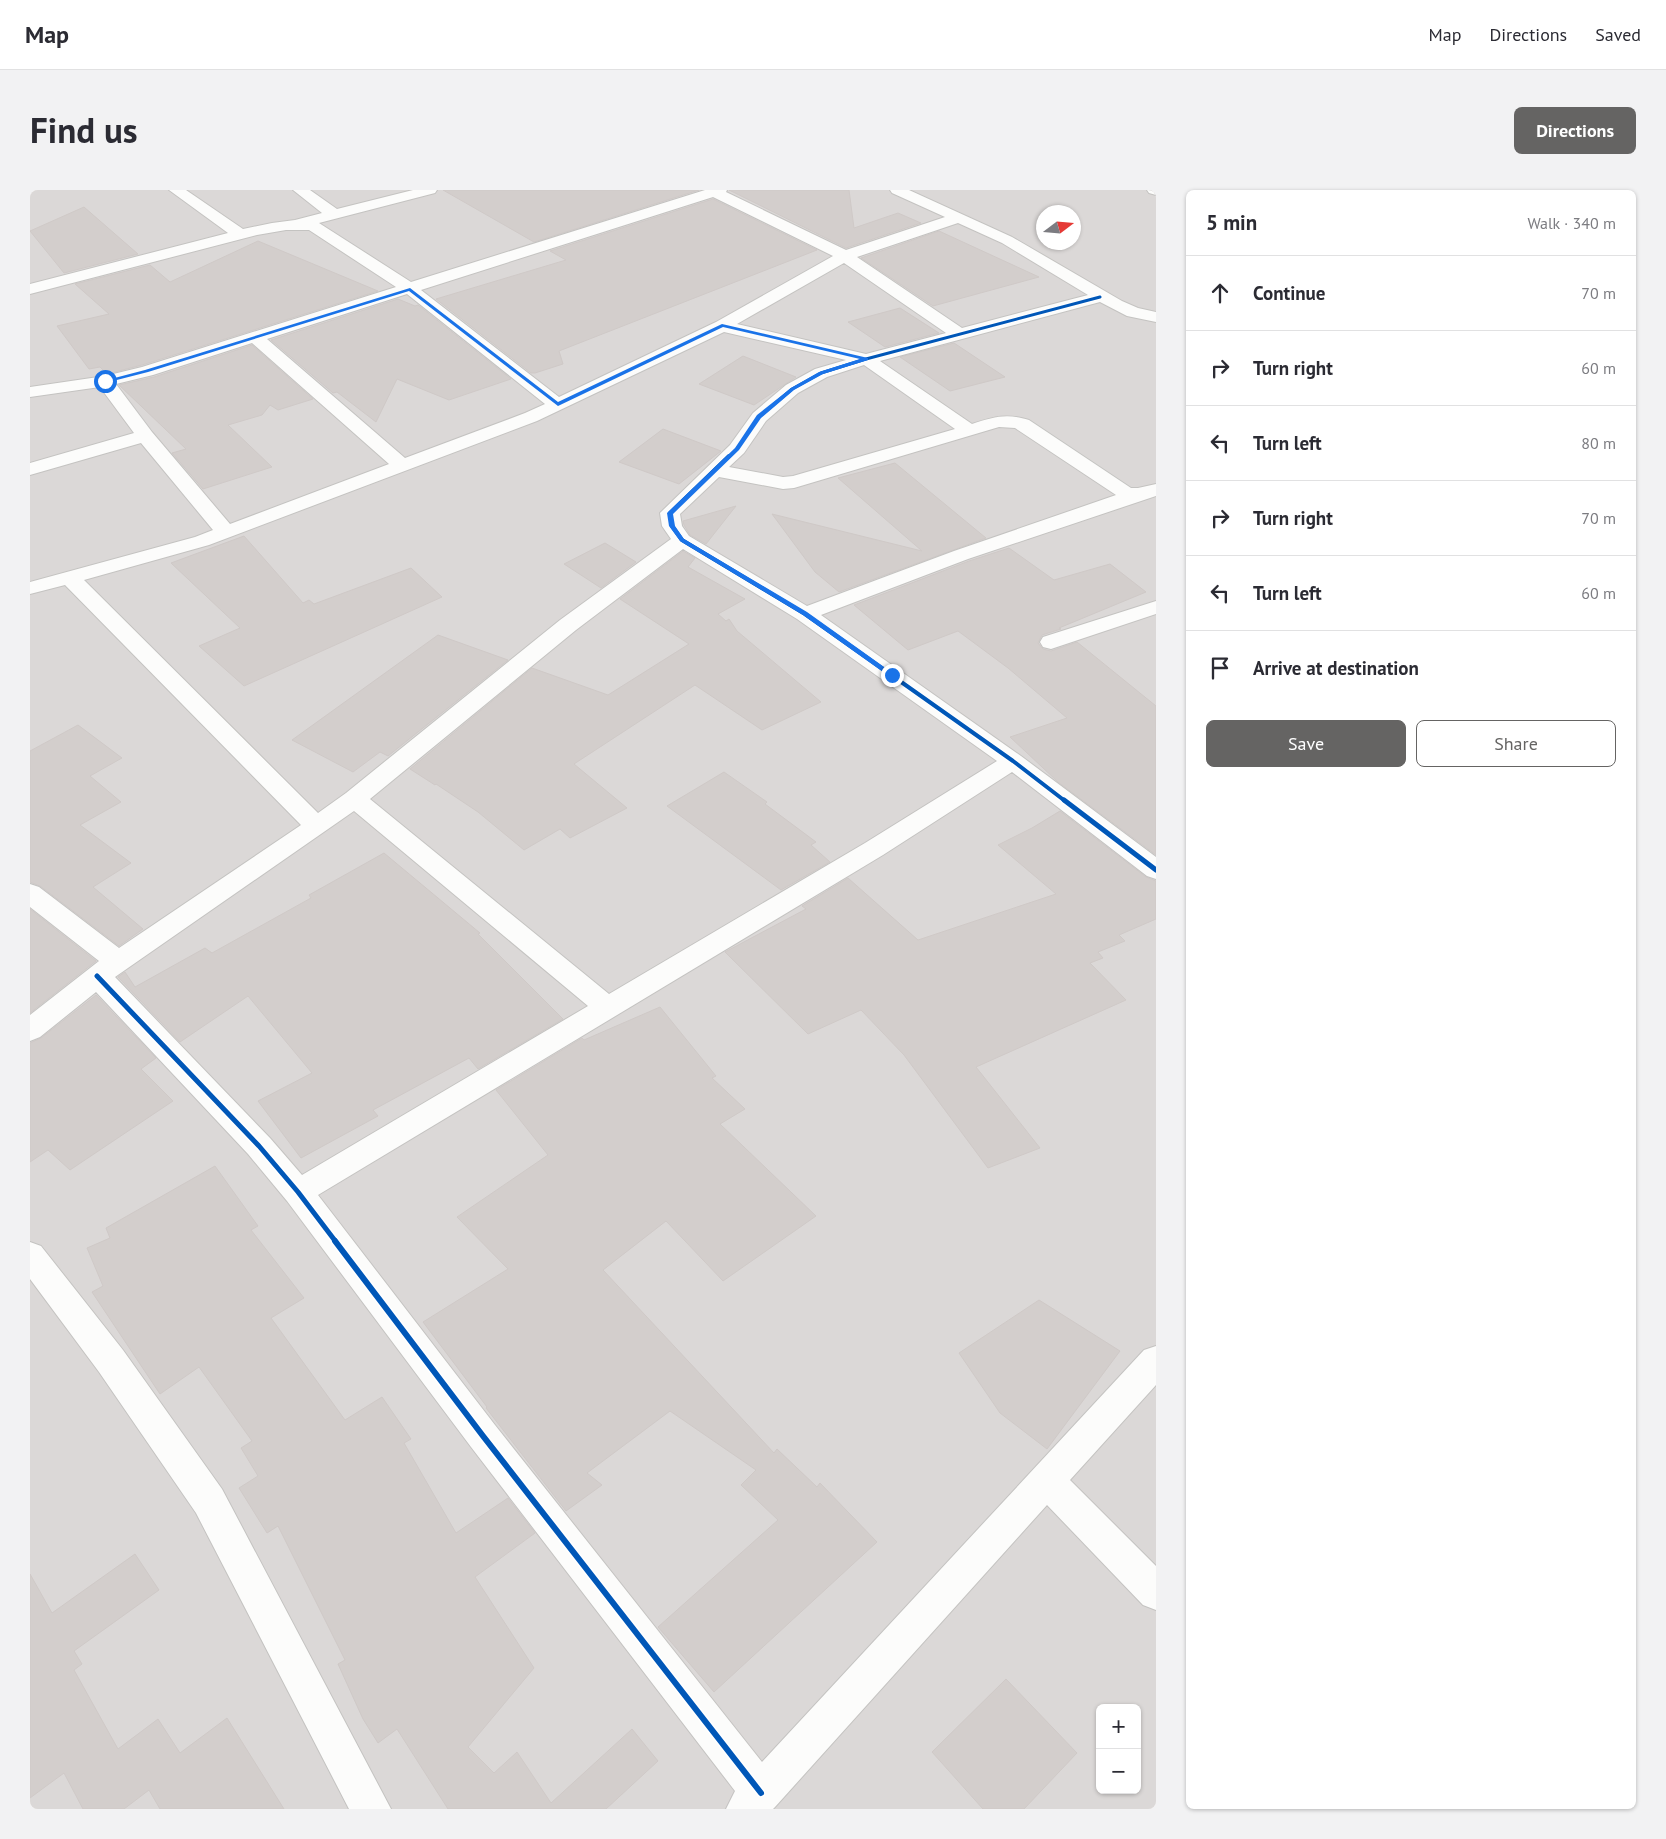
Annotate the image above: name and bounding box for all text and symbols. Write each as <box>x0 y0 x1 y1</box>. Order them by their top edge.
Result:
text: Map <box>25 19 69 50</box>
text: Map <box>1429 23 1461 46</box>
text: Directions <box>1489 23 1567 46</box>
text: Saved <box>1595 23 1641 46</box>
text: Find us <box>30 107 138 153</box>
button: Directions <box>1514 107 1636 154</box>
north arrow <box>1036 205 1081 250</box>
text: 5 min <box>1206 209 1257 236</box>
text: Walk · 340 m <box>1527 213 1616 233</box>
icon: ahead <box>1206 279 1234 307</box>
text: Continue <box>1253 281 1325 305</box>
text: 70 m <box>1581 283 1616 303</box>
icon: right <box>1206 354 1234 382</box>
text: Turn right <box>1253 356 1333 380</box>
text: 60 m <box>1581 358 1616 378</box>
route start <box>94 370 117 393</box>
icon: left <box>1206 429 1234 457</box>
text: Turn left <box>1253 431 1322 455</box>
text: 80 m <box>1581 433 1616 453</box>
icon: right <box>1206 504 1234 532</box>
text: Turn right <box>1253 506 1333 530</box>
text: 70 m <box>1581 508 1616 528</box>
icon: left <box>1206 579 1234 607</box>
text: Turn left <box>1253 581 1322 605</box>
text: 60 m <box>1581 583 1616 603</box>
icon: arrive <box>1206 654 1234 682</box>
text: Arrive at destination <box>1253 656 1419 680</box>
route end <box>881 664 904 687</box>
button: Save <box>1206 720 1406 767</box>
button: Share <box>1416 720 1616 767</box>
map controls <box>1096 1704 1141 1794</box>
button: + <box>1096 1704 1141 1749</box>
button: − <box>1096 1749 1141 1794</box>

